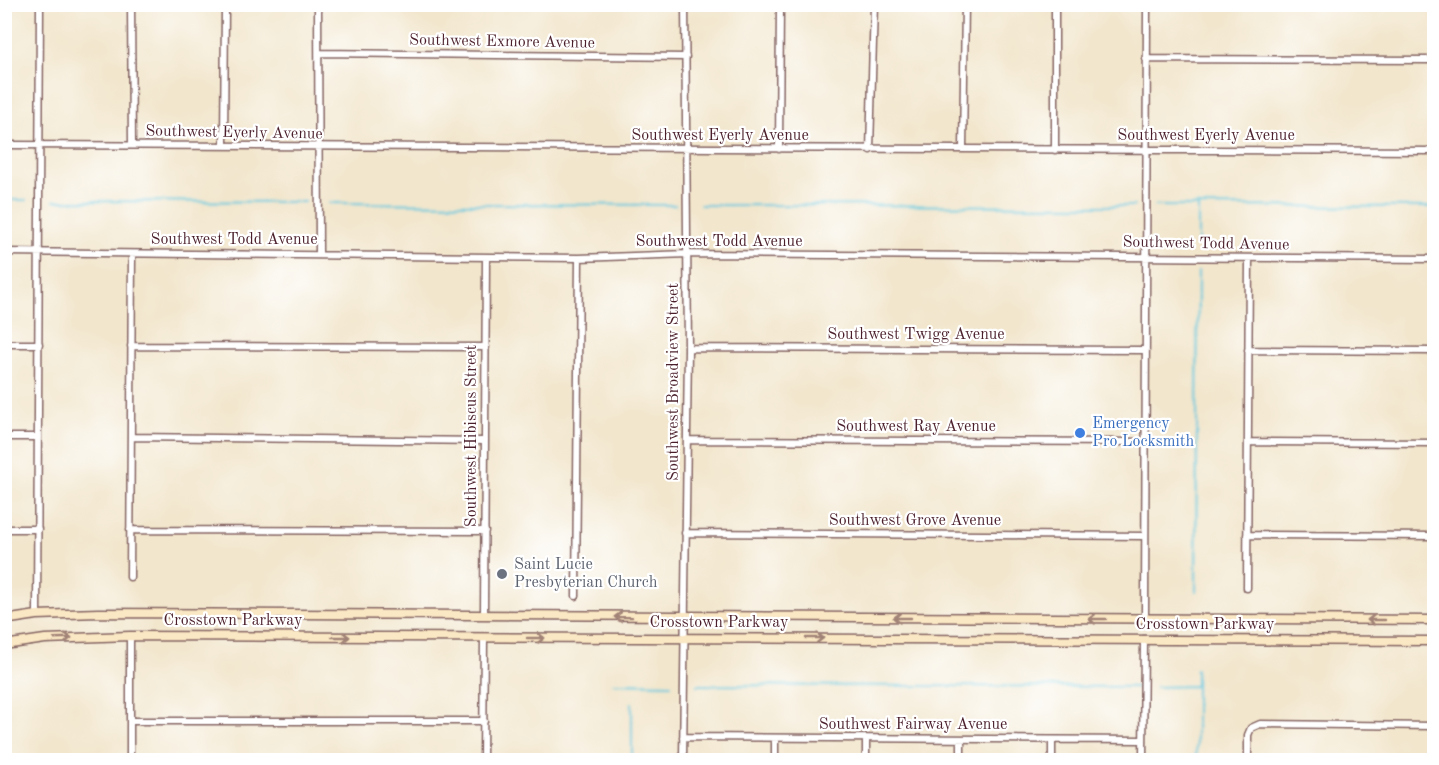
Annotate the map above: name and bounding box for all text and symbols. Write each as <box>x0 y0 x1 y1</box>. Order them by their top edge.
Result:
street label: Southwest Exmore Avenue <box>409 32 595 52</box>
street label: Southwest Eyerly Avenue <box>145 123 323 143</box>
street label: Southwest Eyerly Avenue <box>631 128 809 144</box>
street label: Southwest Eyerly Avenue <box>1117 128 1295 144</box>
street label: Southwest Todd Avenue <box>150 232 318 248</box>
street label: Southwest Todd Avenue <box>635 234 803 250</box>
street label: Southwest Todd Avenue <box>1122 235 1290 253</box>
street label: Southwest Broadview Street <box>666 283 682 481</box>
street label: Southwest Twigg Avenue <box>827 327 1005 343</box>
street label: Southwest Hibiscus Street <box>464 344 480 527</box>
place label: Emergency Pro Locksmith <box>1092 416 1194 450</box>
street label: Southwest Ray Avenue <box>836 419 996 435</box>
marker: Emergency Pro Locksmith <box>1073 426 1087 440</box>
street label: Southwest Grove Avenue <box>829 513 1001 529</box>
place label: Saint Lucie Presbyterian Church <box>514 557 658 591</box>
marker: Saint Lucie Presbyterian Church <box>495 567 509 581</box>
one-way arrow <box>614 611 634 623</box>
one-way arrow <box>893 612 913 624</box>
street label: Crosstown Parkway <box>164 613 303 629</box>
one-way arrow <box>1088 613 1108 625</box>
one-way arrow <box>1367 614 1387 626</box>
street label: Crosstown Parkway <box>650 615 789 631</box>
street label: Crosstown Parkway <box>1136 617 1275 633</box>
one-way arrow <box>331 631 351 643</box>
one-way arrow <box>526 632 546 644</box>
one-way arrow <box>805 632 825 644</box>
one-way arrow <box>52 633 72 644</box>
street label: Southwest Fairway Avenue <box>819 717 1007 733</box>

